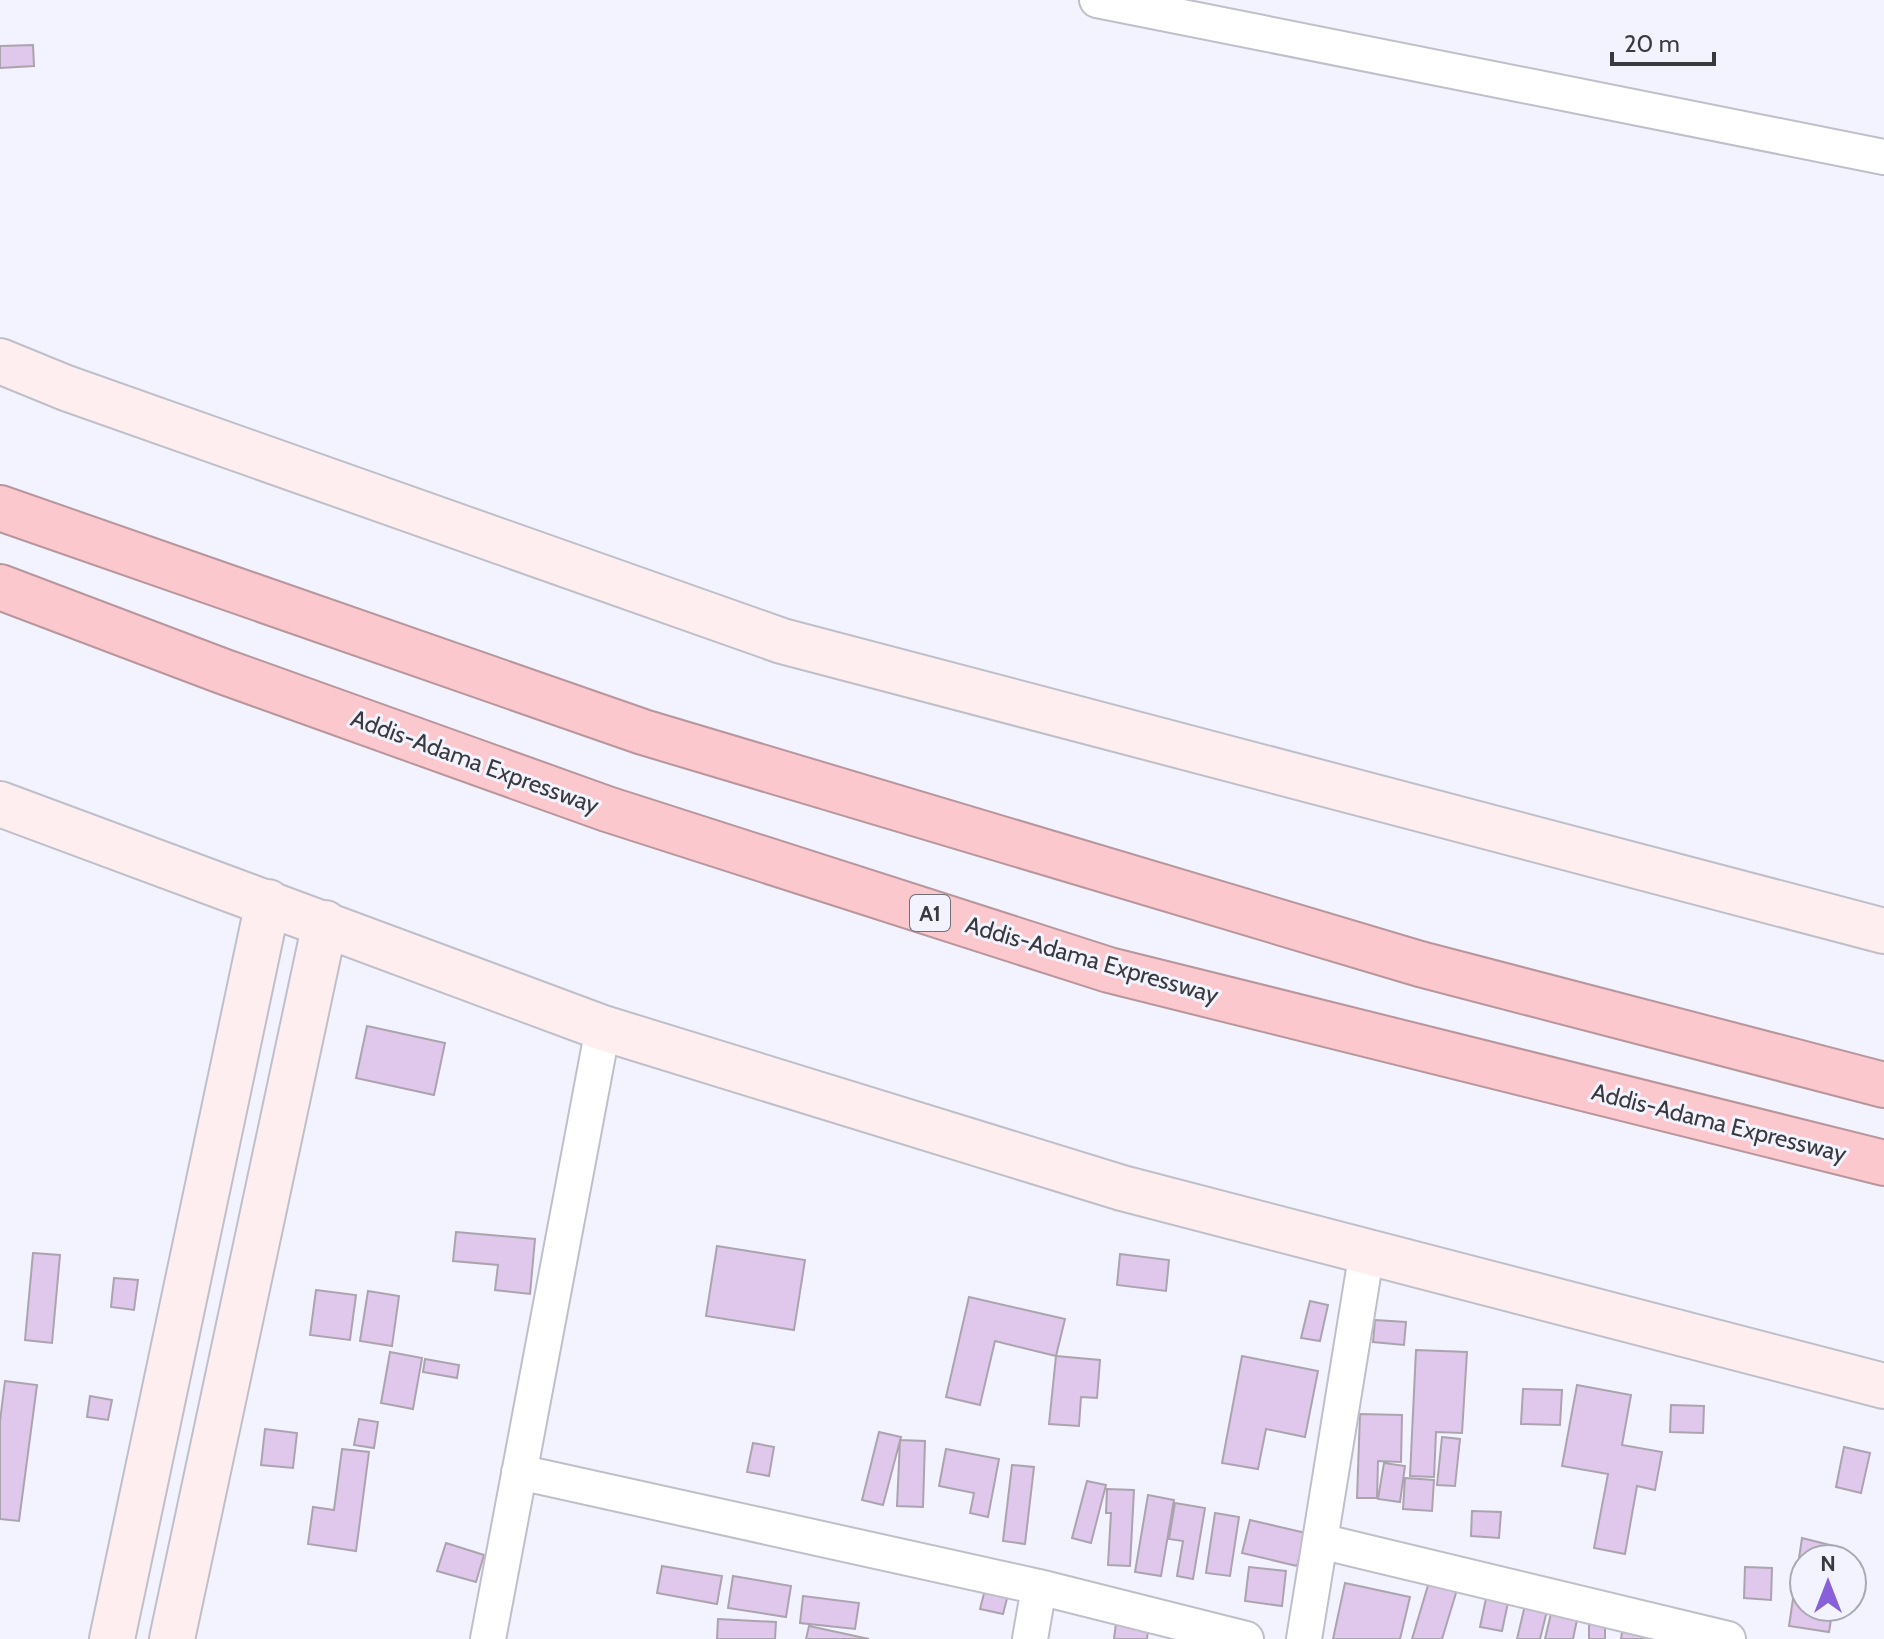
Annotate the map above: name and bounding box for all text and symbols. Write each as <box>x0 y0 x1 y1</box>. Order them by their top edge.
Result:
scale bar <box>1612 16 1714 66</box>
text: 20 m <box>1624 29 1680 58</box>
street label: Addis-Adama Expressway <box>347 703 603 820</box>
road number: A1 <box>910 895 950 931</box>
street label: Addis-Adama Expressway <box>962 910 1222 1010</box>
street label: Addis-Adama Expressway <box>1589 1077 1850 1168</box>
north arrow <box>1788 1543 1868 1623</box>
text: N <box>1820 1550 1836 1577</box>

